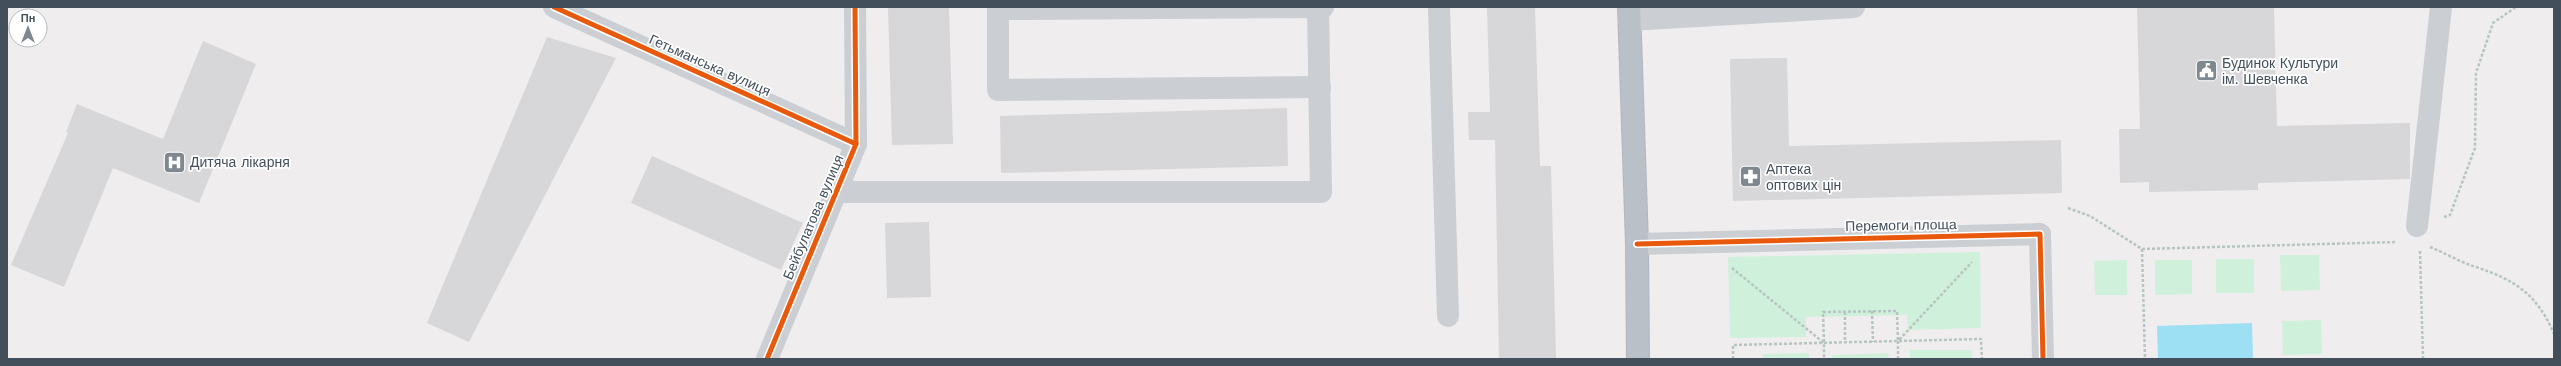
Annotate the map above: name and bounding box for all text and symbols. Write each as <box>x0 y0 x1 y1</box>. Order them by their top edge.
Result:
north arrow <box>8 8 48 48</box>
text: Пн <box>21 12 35 25</box>
street label: Гетьманська вулиця <box>647 31 773 99</box>
place label: Будинок Культури ім. Шевченка <box>2222 55 2338 87</box>
public building icon: Будинок Культури ім. Шевченка <box>2194 58 2220 84</box>
hospital icon: Дитяча лікарня <box>162 149 188 175</box>
street label: Бейбулатова вулиця <box>779 152 847 282</box>
place label: Дитяча лікарня <box>190 154 290 170</box>
place label: Аптека оптових цін <box>1766 161 1841 193</box>
pharmacy icon: Аптека оптових цін <box>1738 164 1764 190</box>
street label: Перемоги площа <box>1845 216 1957 234</box>

